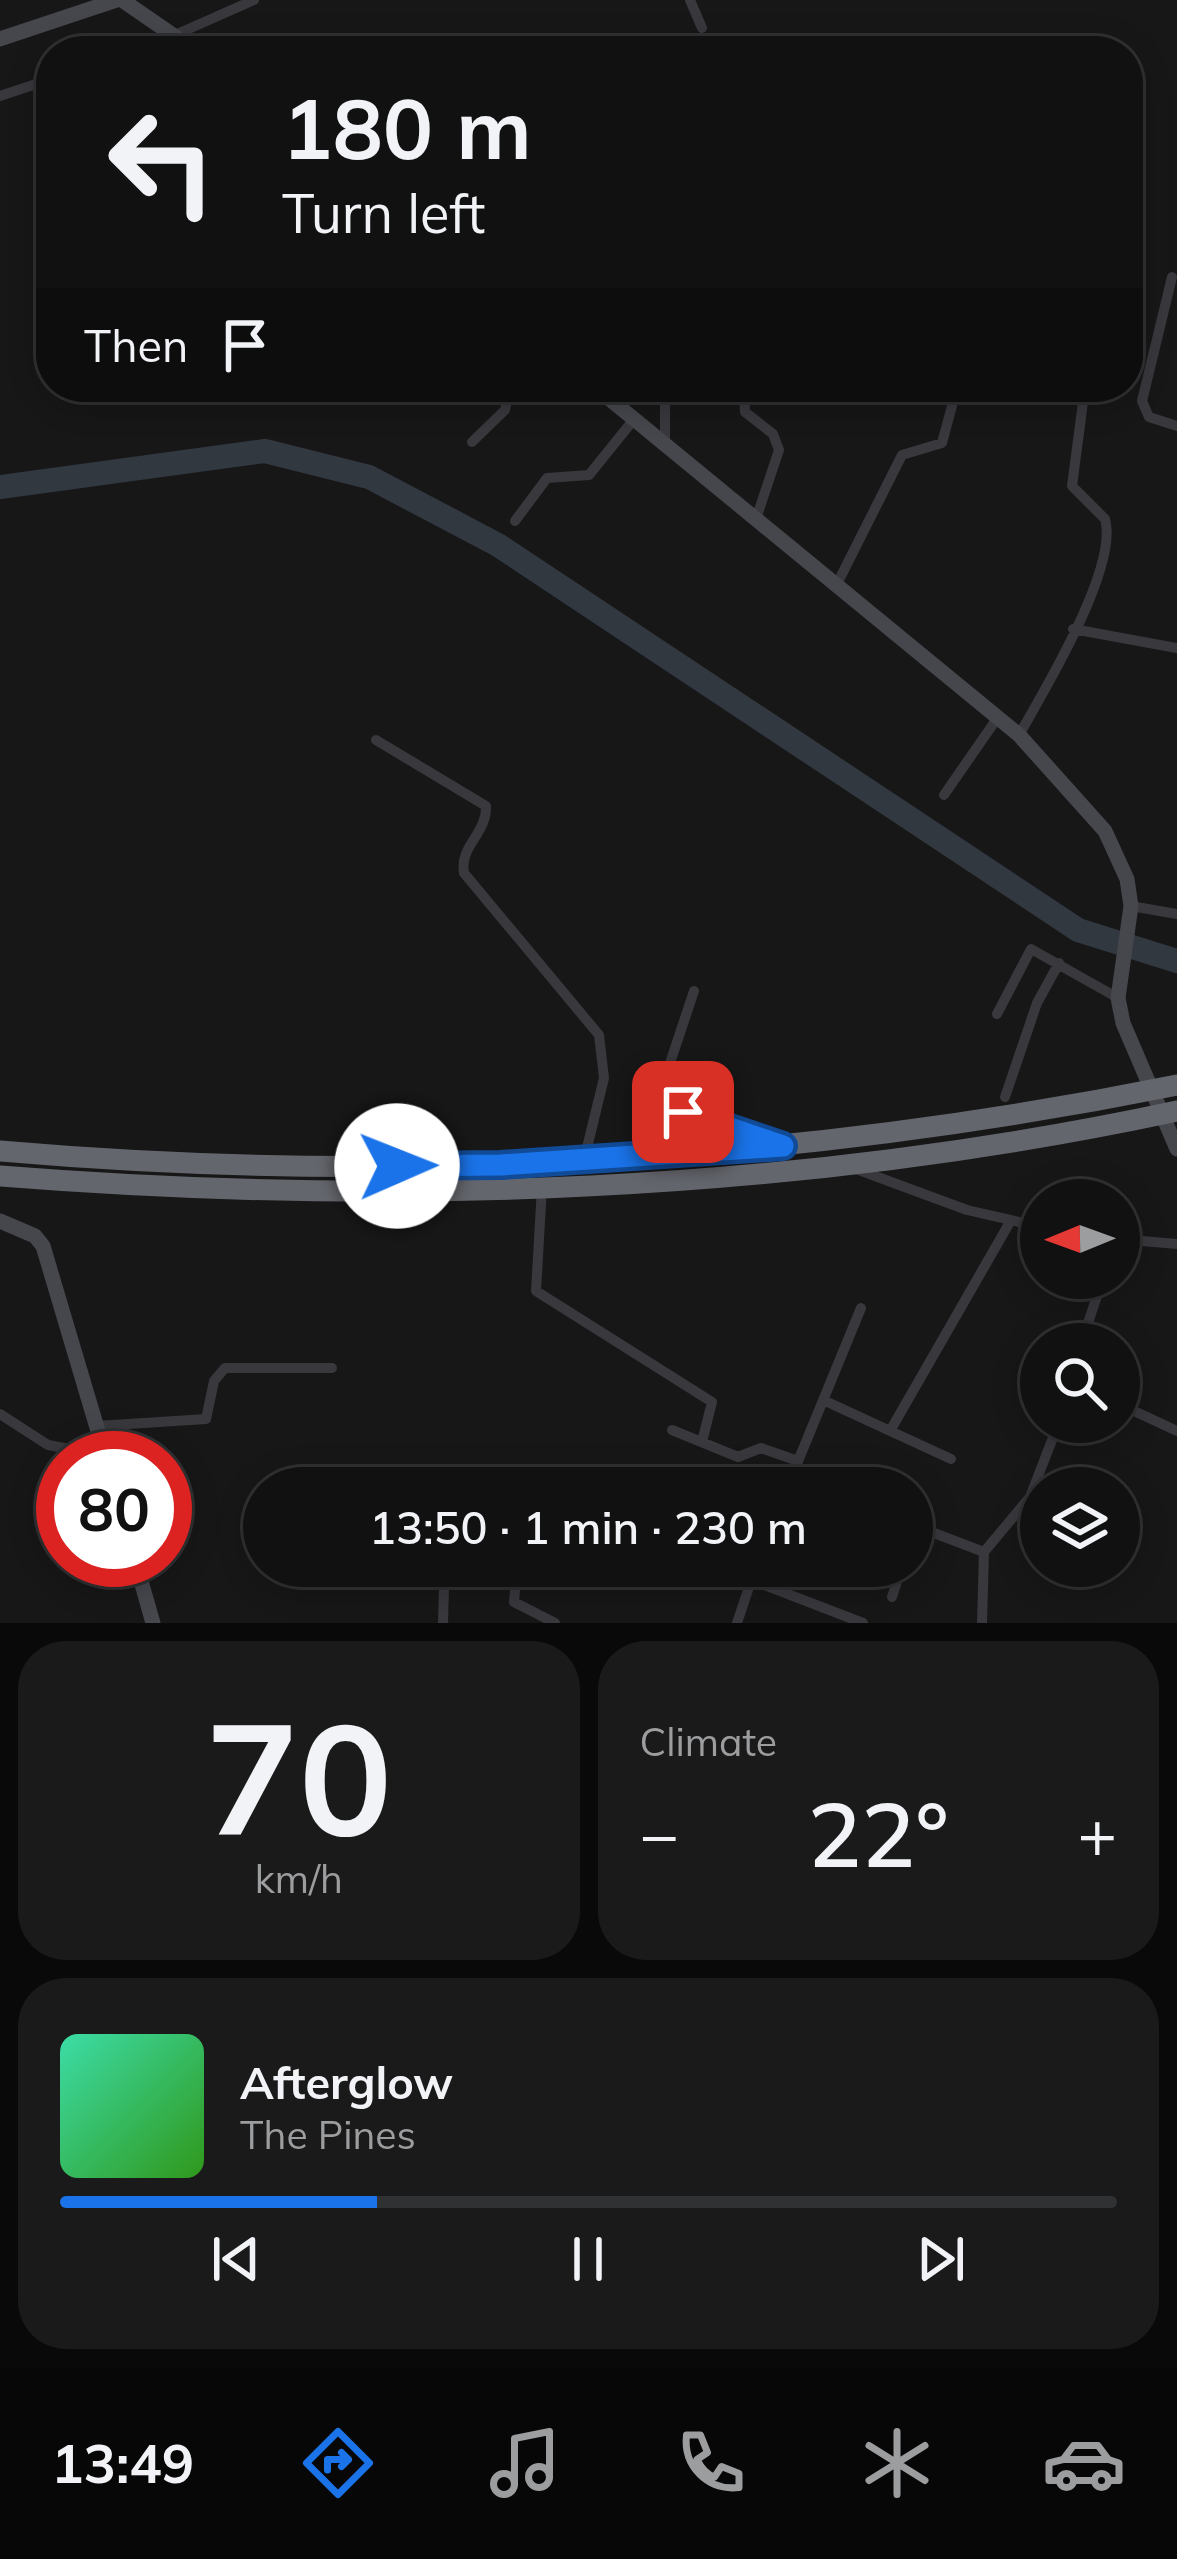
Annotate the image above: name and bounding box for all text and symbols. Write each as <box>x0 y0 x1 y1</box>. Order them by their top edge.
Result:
text: 180 m <box>282 75 532 180</box>
icon: left <box>84 84 240 240</box>
text: Turn left <box>282 179 485 247</box>
icon: arrive <box>212 312 278 378</box>
text: Then <box>84 317 188 373</box>
pin <box>632 1061 734 1163</box>
icon: arrive <box>650 1079 716 1145</box>
position arrow <box>334 1103 460 1229</box>
north arrow <box>1020 1179 1140 1299</box>
map controls <box>1020 1179 1140 1587</box>
button: search <box>1020 1323 1140 1443</box>
speed limit sign: 80 <box>36 1431 192 1587</box>
button: layers <box>1020 1467 1140 1587</box>
text: 13:50 · 1 min · 230 m <box>369 1499 807 1555</box>
text: 70 <box>205 1678 392 1874</box>
text: Climate <box>640 1717 777 1766</box>
text: 22° <box>807 1777 949 1890</box>
text: − <box>640 1792 679 1875</box>
text: + <box>1077 1792 1117 1875</box>
text: km/h <box>255 1854 343 1903</box>
text: Afterglow <box>240 2054 453 2110</box>
text: The Pines <box>240 2110 416 2159</box>
icon: previous <box>203 2226 269 2292</box>
icon: pause <box>555 2226 621 2292</box>
icon: next <box>908 2226 974 2292</box>
icon: directions <box>296 2421 380 2505</box>
icon: music <box>483 2421 567 2505</box>
icon: phone <box>669 2421 753 2505</box>
icon: climate <box>855 2421 939 2505</box>
icon: car <box>1042 2421 1126 2505</box>
text: 13:49 <box>51 2429 194 2497</box>

